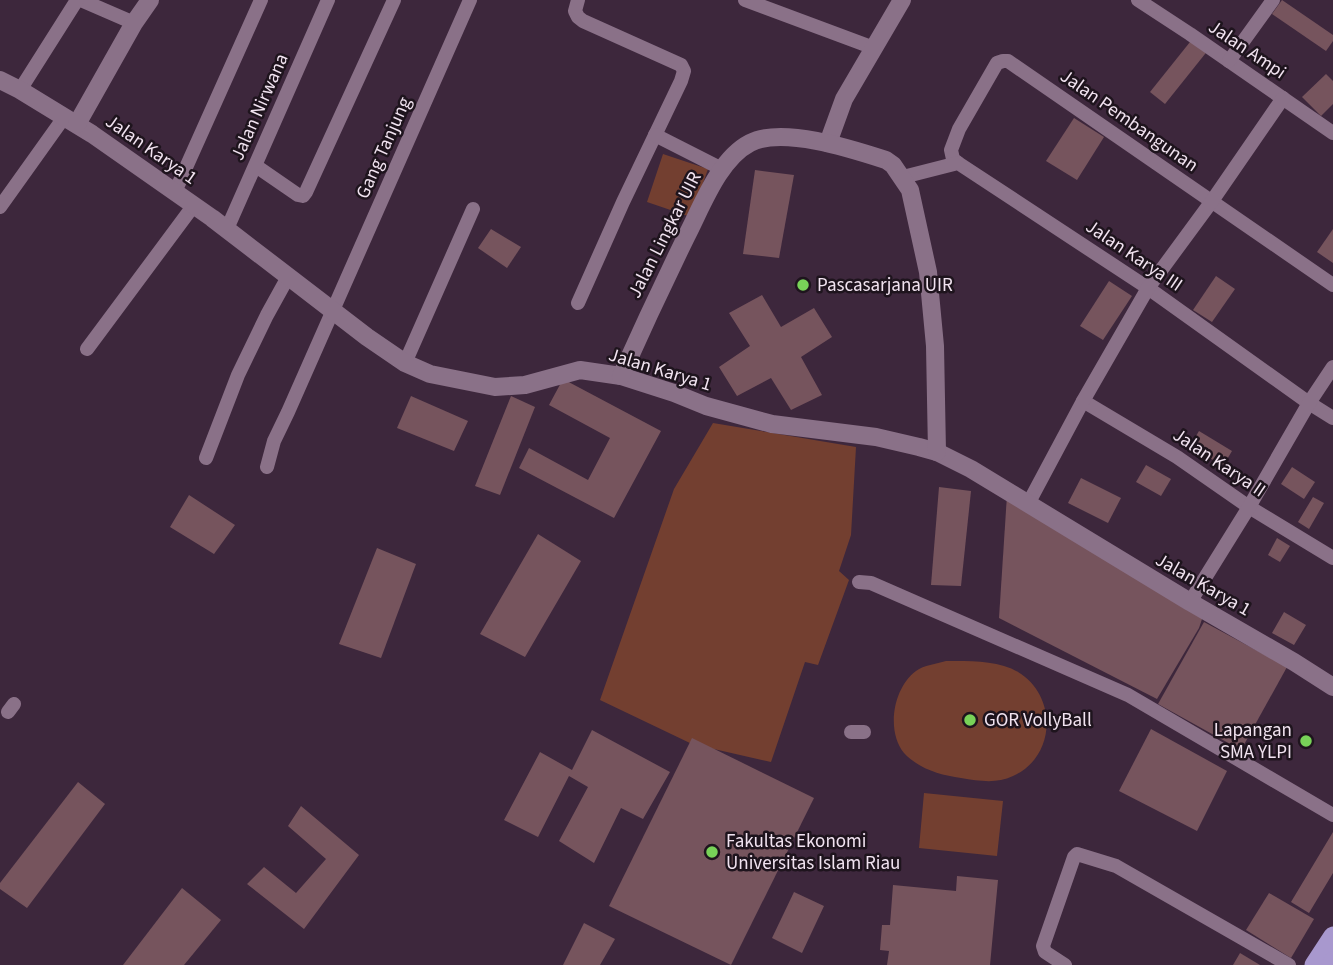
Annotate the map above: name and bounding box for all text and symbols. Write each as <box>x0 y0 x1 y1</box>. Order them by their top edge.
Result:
street label: Jalan Ampi <box>1203 14 1291 86</box>
street label: Jalan Nirwana <box>224 49 296 165</box>
street label: Jalan Pembangunan <box>1054 63 1204 179</box>
street label: Gang Tanjung <box>350 92 419 203</box>
street label: Jalan Karya 1 <box>100 108 202 192</box>
street label: Jalan Lingkar UIR <box>622 167 709 303</box>
street label: Jalan Karya III <box>1080 214 1188 298</box>
place label: Pascasarjana UIR <box>817 272 953 299</box>
marker: Pascasarjana UIR <box>795 277 811 293</box>
street label: Jalan Karya 1 <box>605 342 715 398</box>
street label: Jalan Karya II <box>1167 422 1271 504</box>
street label: Jalan Karya 1 <box>1150 547 1256 623</box>
place label: GOR VollyBall <box>984 707 1092 734</box>
marker: GOR VollyBall <box>962 712 978 728</box>
place label: Lapangan SMA YLPI <box>1214 717 1292 766</box>
marker: Lapangan SMA YLPI <box>1298 733 1314 749</box>
place label: Fakultas Ekonomi Universitas Islam Riau <box>726 828 900 877</box>
marker: Fakultas Ekonomi Universitas Islam Riau <box>704 844 720 860</box>

